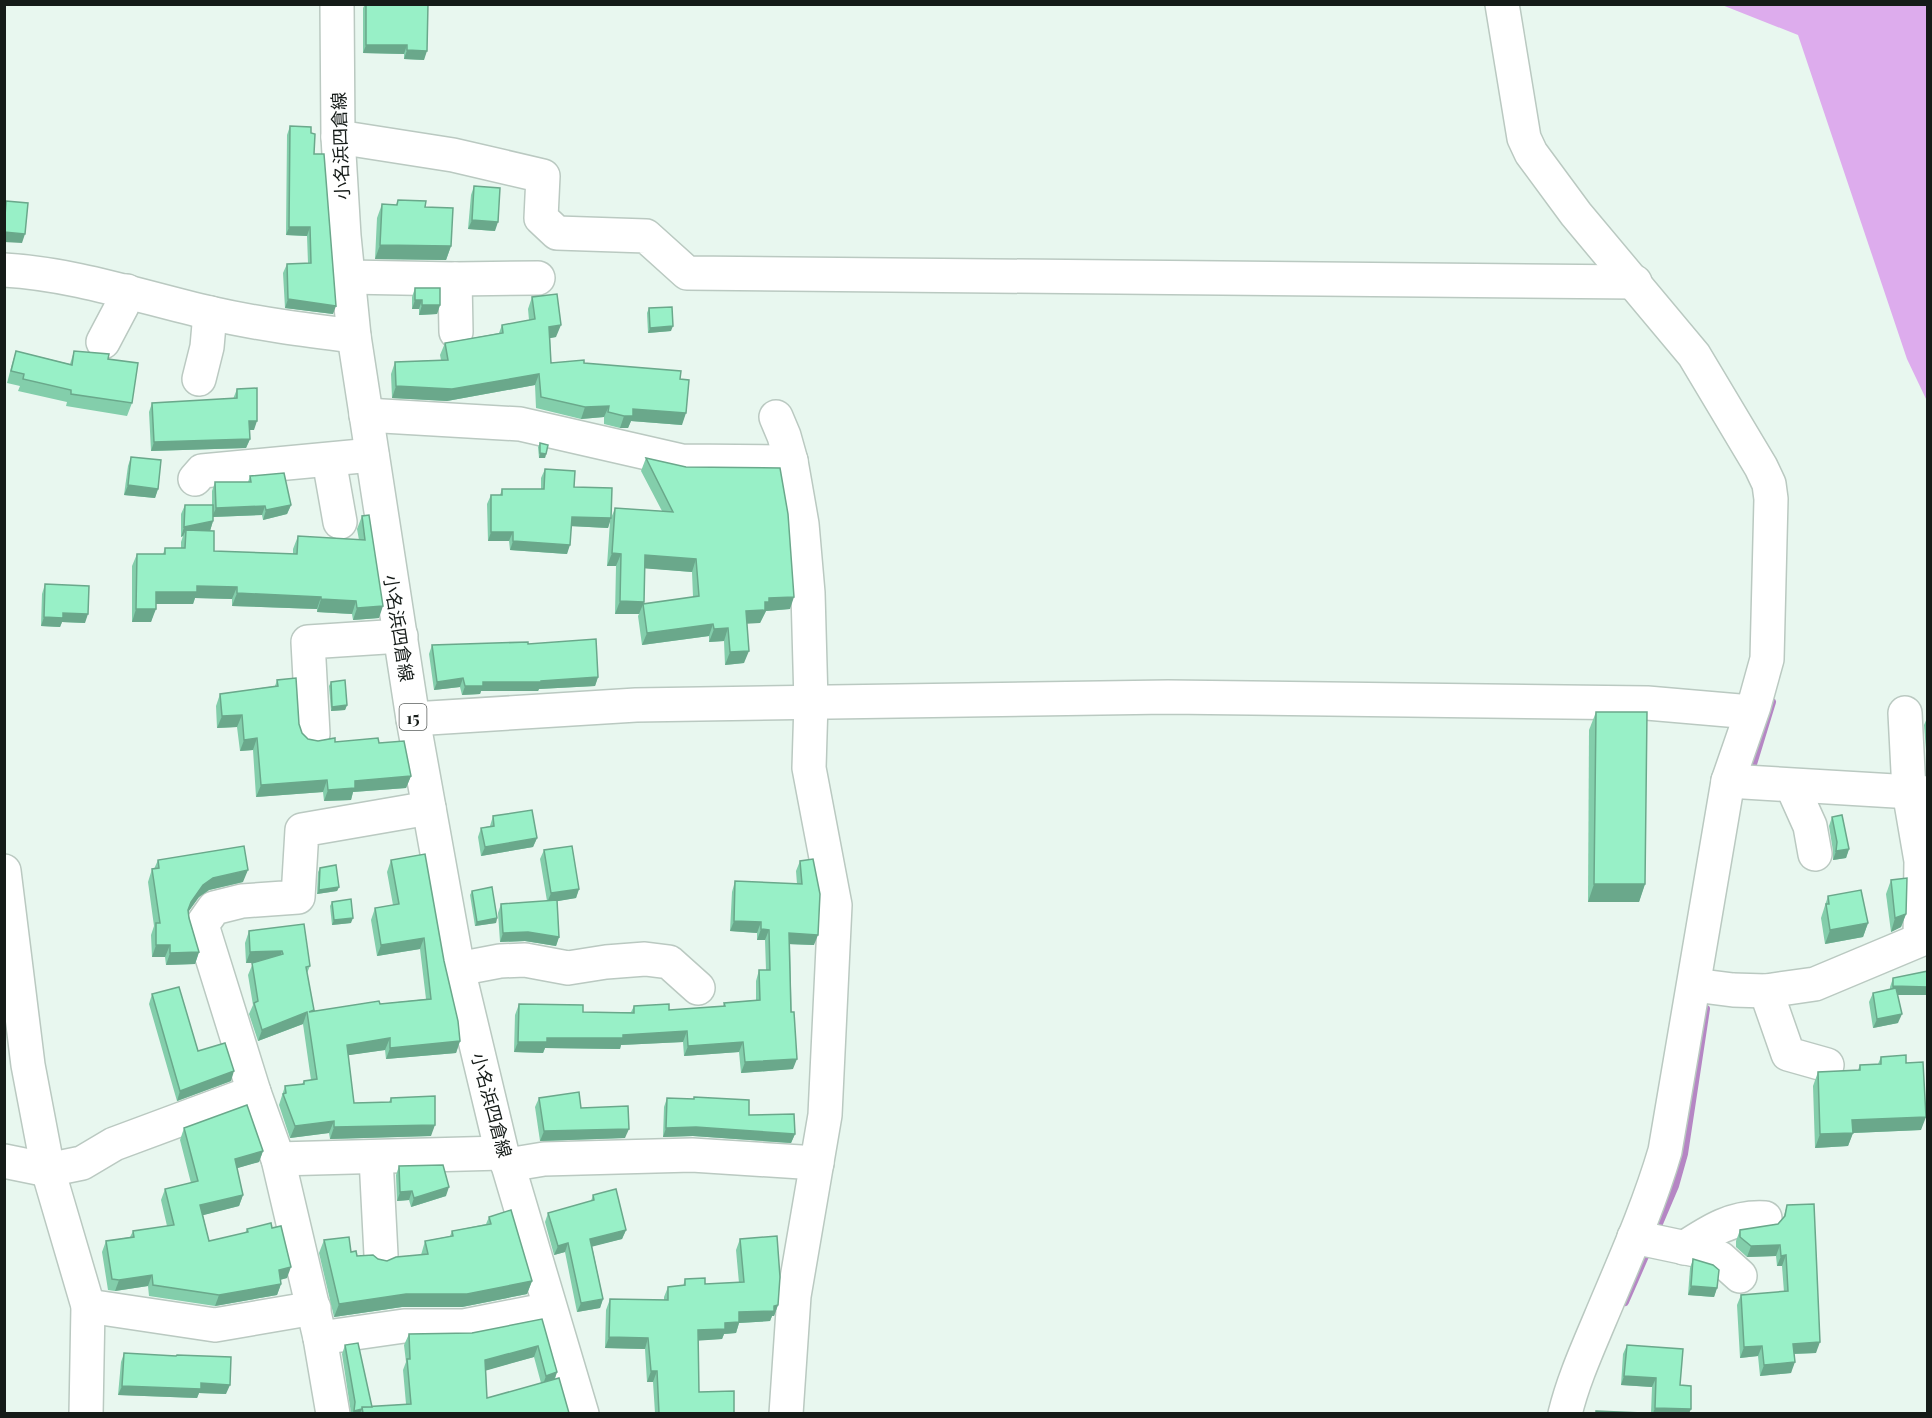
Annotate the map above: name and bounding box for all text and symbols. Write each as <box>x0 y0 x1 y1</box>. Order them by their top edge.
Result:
street label: 小名浜四倉線 <box>326 92 354 200</box>
street label: 小名浜四倉線 <box>379 573 419 683</box>
road number: 15 <box>400 704 426 730</box>
street label: 小名浜四倉線 <box>466 1050 518 1160</box>

